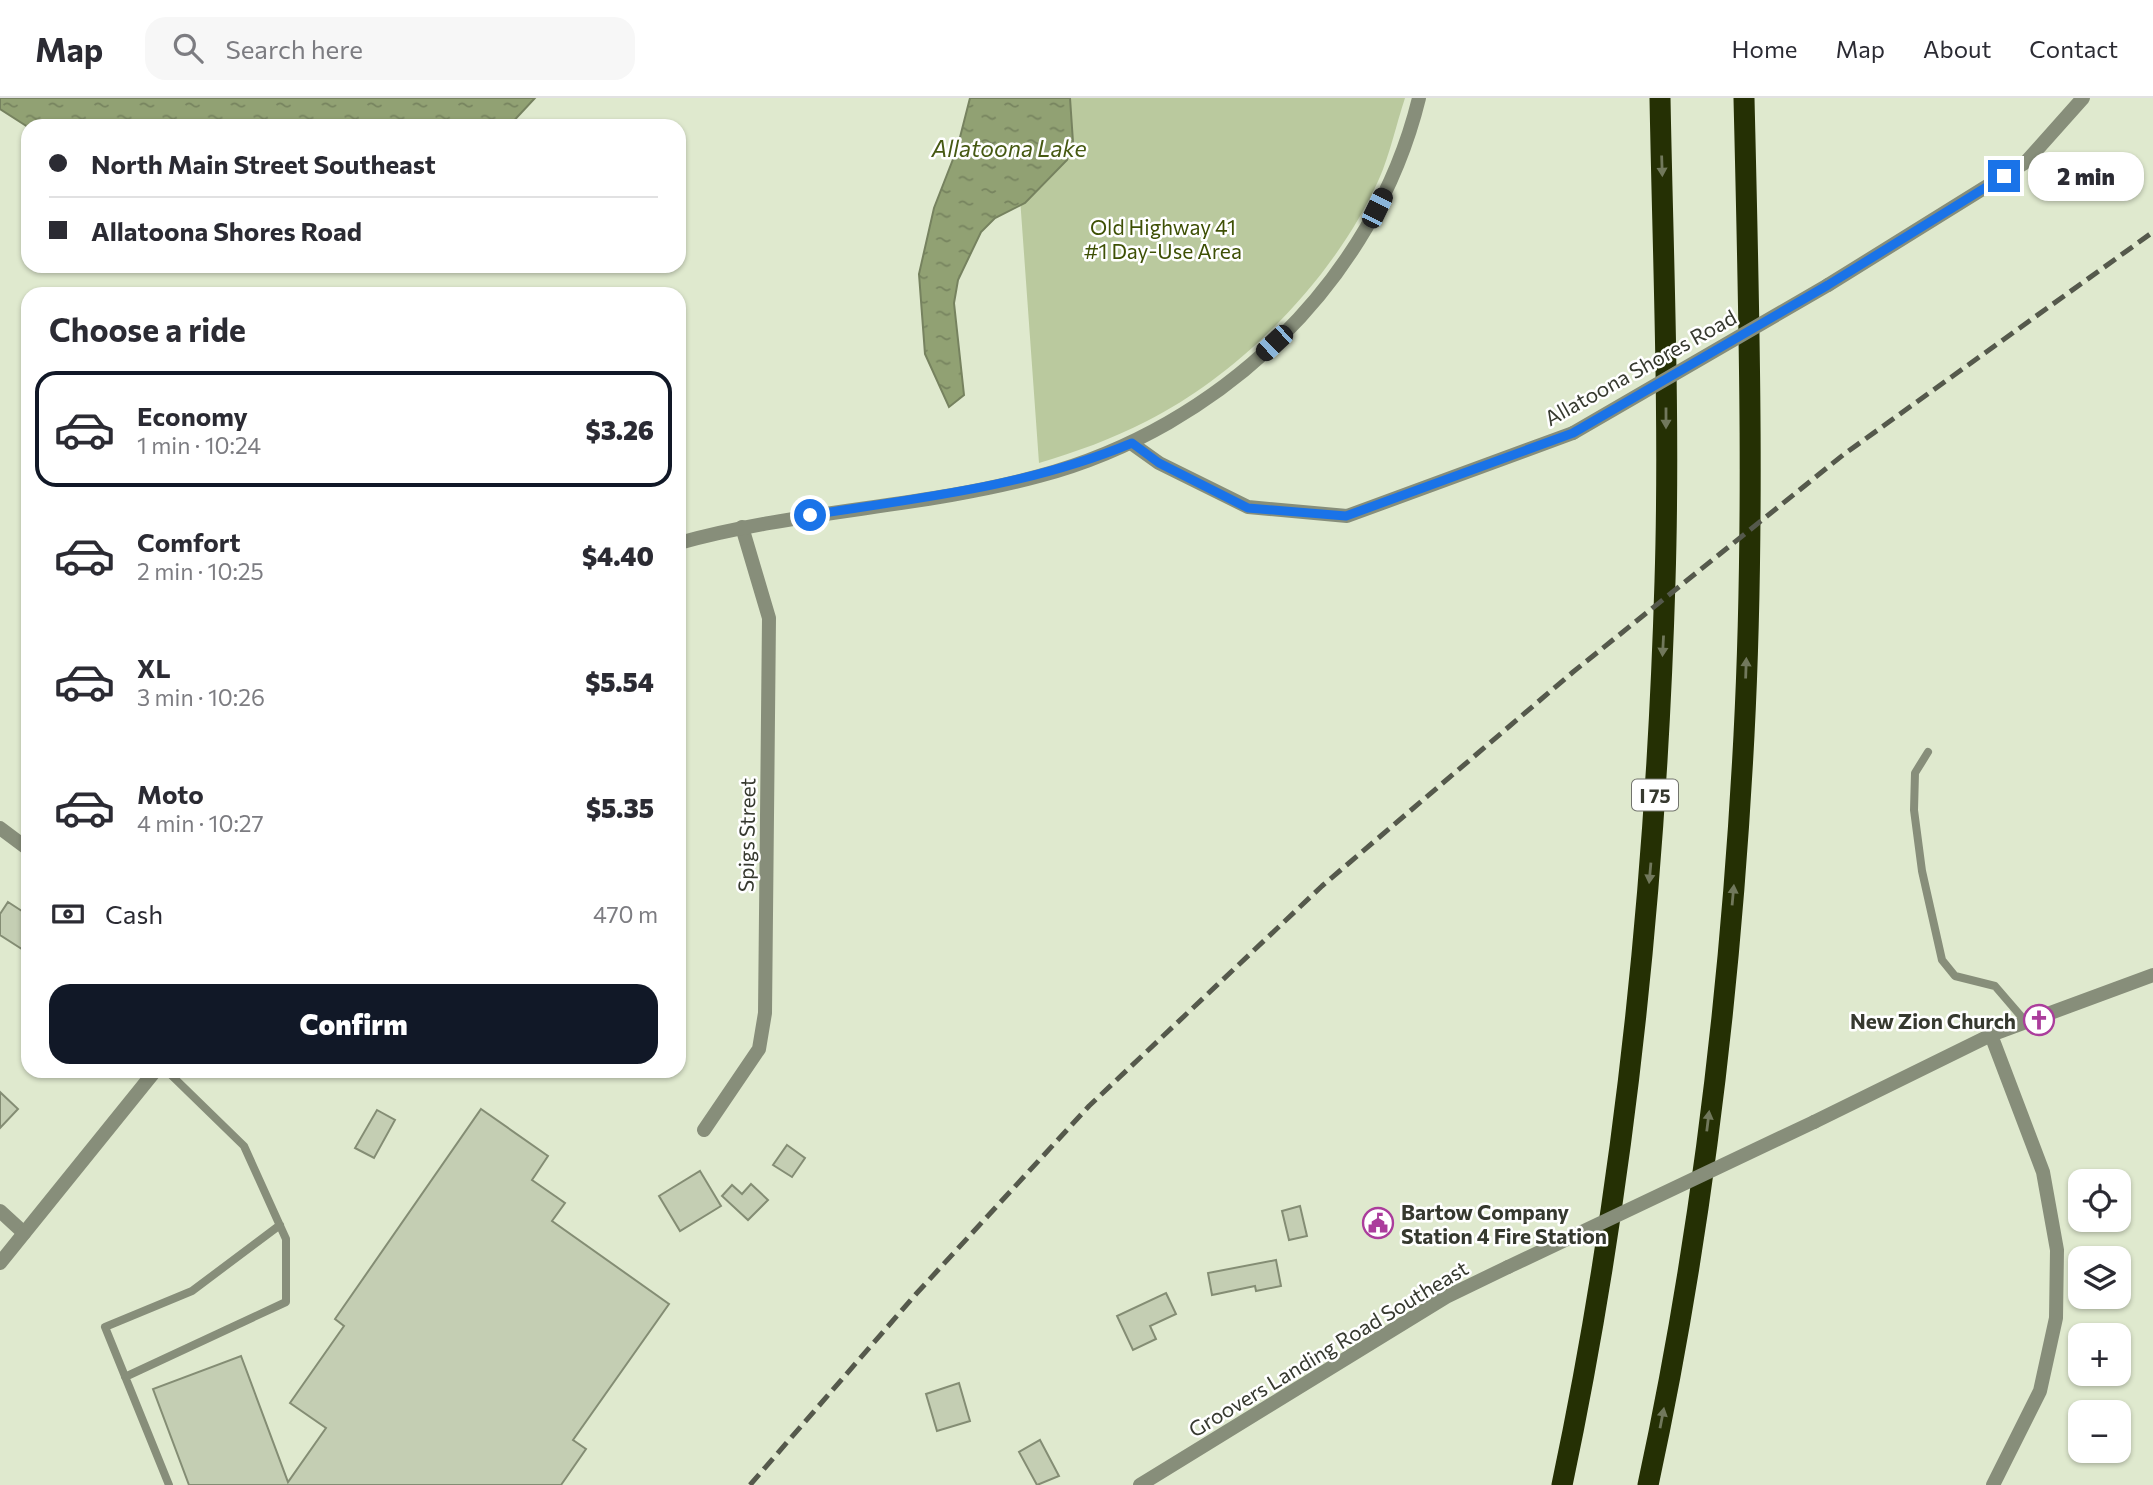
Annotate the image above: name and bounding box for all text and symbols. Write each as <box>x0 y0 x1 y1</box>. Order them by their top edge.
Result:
search box <box>145 17 635 80</box>
text: Map <box>35 28 103 69</box>
icon: search <box>169 29 207 67</box>
text: Search here <box>225 33 363 64</box>
text: Home <box>1732 34 1798 63</box>
text: Map <box>1836 34 1885 63</box>
text: About <box>1923 34 1991 63</box>
text: Contact <box>2029 34 2118 63</box>
water label: Allatoona Lake <box>930 134 1087 162</box>
text: North Main Street Southeast <box>91 148 436 179</box>
callout: 2 min <box>2028 152 2144 200</box>
one-way arrow <box>1656 155 1667 177</box>
route end <box>1988 160 2020 192</box>
text: 2 min <box>2057 162 2115 190</box>
car <box>1359 185 1396 231</box>
park label: Old Highway 41 #1 Day-Use Area <box>1084 214 1242 263</box>
text: Allatoona Shores Road <box>91 215 362 246</box>
street label: Allatoona Shores Road <box>1540 304 1740 430</box>
text: Choose a ride <box>49 309 246 349</box>
car <box>1252 321 1297 365</box>
icon: car <box>53 398 116 461</box>
text: Economy <box>137 400 248 431</box>
one-way arrow <box>1660 407 1672 429</box>
text: $3.26 <box>586 414 654 445</box>
text: 1 min · 10:24 <box>137 431 261 459</box>
route start <box>794 499 826 531</box>
icon: car <box>53 524 116 587</box>
text: Comfort <box>137 526 240 557</box>
text: $4.40 <box>582 540 654 571</box>
text: 2 min · 10:25 <box>137 557 264 585</box>
one-way arrow <box>1657 635 1668 657</box>
icon: car <box>53 650 116 713</box>
text: XL <box>137 652 171 683</box>
one-way arrow <box>1741 656 1752 678</box>
text: $5.54 <box>585 666 654 697</box>
text: 3 min · 10:26 <box>137 683 265 711</box>
icon: car <box>53 776 116 839</box>
text: Moto <box>137 778 204 809</box>
street label: Spigs Street <box>733 778 759 892</box>
road number: I 75 <box>1632 780 1678 810</box>
text: $5.35 <box>586 792 654 823</box>
text: 4 min · 10:27 <box>137 809 264 837</box>
one-way arrow <box>1644 862 1655 884</box>
one-way arrow <box>1727 883 1738 905</box>
icon: cash <box>49 895 87 933</box>
text: Cash <box>105 898 163 929</box>
text: 470 m <box>593 900 658 928</box>
button: Confirm <box>49 984 658 1064</box>
church icon: New Zion Church <box>2022 1003 2056 1037</box>
place label: New Zion Church <box>1850 1008 2016 1033</box>
one-way arrow <box>1703 1110 1714 1132</box>
map controls <box>2068 1169 2131 1463</box>
button: locate <box>2068 1169 2131 1232</box>
place label: Bartow Company Station 4 Fire Station <box>1401 1199 1607 1248</box>
public building icon: Bartow Company Station 4 Fire Station <box>1361 1206 1395 1240</box>
button: layers <box>2068 1246 2131 1309</box>
street label: Groovers Landing Road Southeast <box>1184 1254 1472 1442</box>
button: + <box>2068 1323 2131 1386</box>
button: − <box>2068 1400 2131 1463</box>
one-way arrow <box>1657 1407 1668 1429</box>

